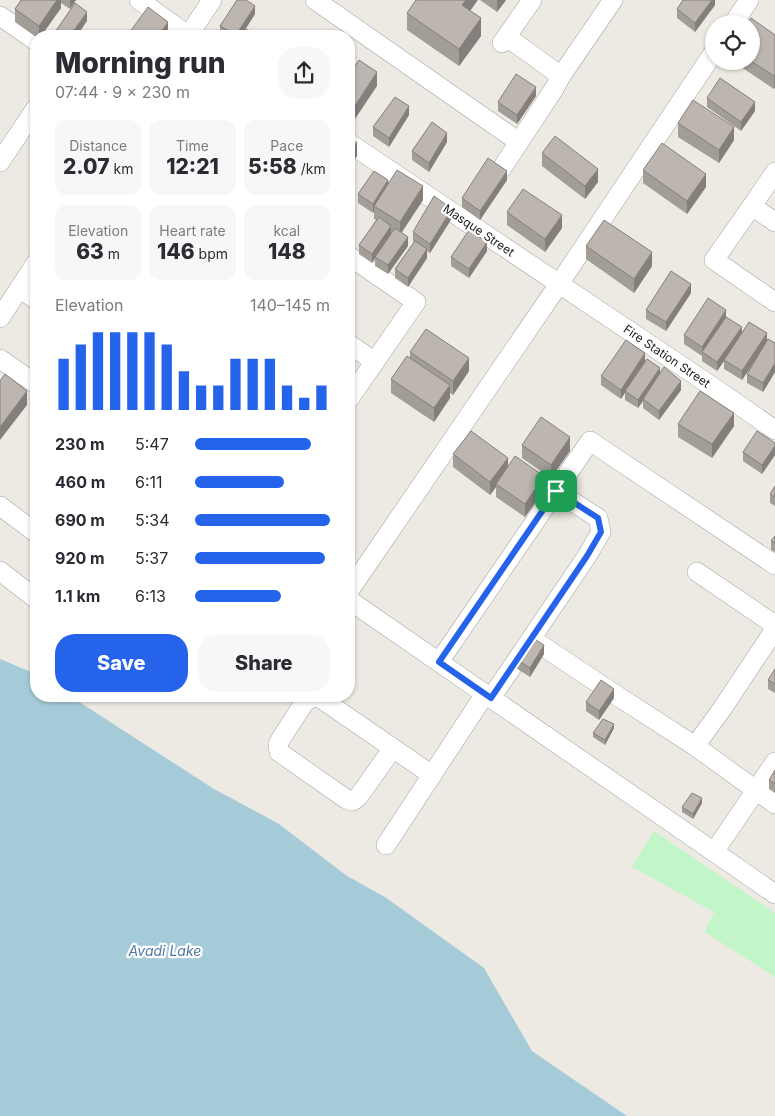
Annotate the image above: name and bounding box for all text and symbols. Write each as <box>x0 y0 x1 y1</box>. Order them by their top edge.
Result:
map controls <box>705 15 760 70</box>
button: locate <box>705 15 760 70</box>
text: Morning run <box>55 46 225 80</box>
button: share <box>278 47 330 99</box>
text: 07:44 · 9 × 230 m <box>55 82 190 102</box>
text: Distance <box>69 137 127 154</box>
text: Time <box>176 137 209 154</box>
text: Pace <box>270 137 303 154</box>
text: 2.07 <box>63 154 110 179</box>
text: 12:21 <box>166 154 219 179</box>
text: 5:58 <box>248 154 297 179</box>
text: km <box>110 160 133 177</box>
text: /km <box>297 160 326 177</box>
street label: Masque Street <box>441 201 517 259</box>
text: Elevation <box>68 222 128 239</box>
text: Heart rate <box>159 222 226 239</box>
text: kcal <box>273 222 300 239</box>
text: 63 <box>76 239 104 264</box>
text: 146 <box>157 239 195 264</box>
text: 148 <box>268 239 306 264</box>
text: m <box>104 245 120 262</box>
text: bpm <box>195 245 228 262</box>
text: Elevation <box>55 295 124 315</box>
text: 140–145 m <box>250 295 330 315</box>
street label: Fire Station Street <box>621 321 713 391</box>
text: 230 m <box>55 434 105 454</box>
text: 5:47 <box>135 434 169 454</box>
pin <box>535 470 577 512</box>
text: 460 m <box>55 472 105 492</box>
text: 6:11 <box>135 472 163 492</box>
icon: arrive <box>542 477 570 505</box>
text: 690 m <box>55 510 105 530</box>
text: 5:34 <box>135 510 170 530</box>
text: 920 m <box>55 548 105 568</box>
text: 5:37 <box>135 548 168 568</box>
text: 1.1 km <box>55 586 100 606</box>
text: 6:13 <box>135 586 166 606</box>
button: Save <box>55 634 188 692</box>
button: Share <box>198 634 330 692</box>
water label: Avadi Lake <box>128 942 201 959</box>

